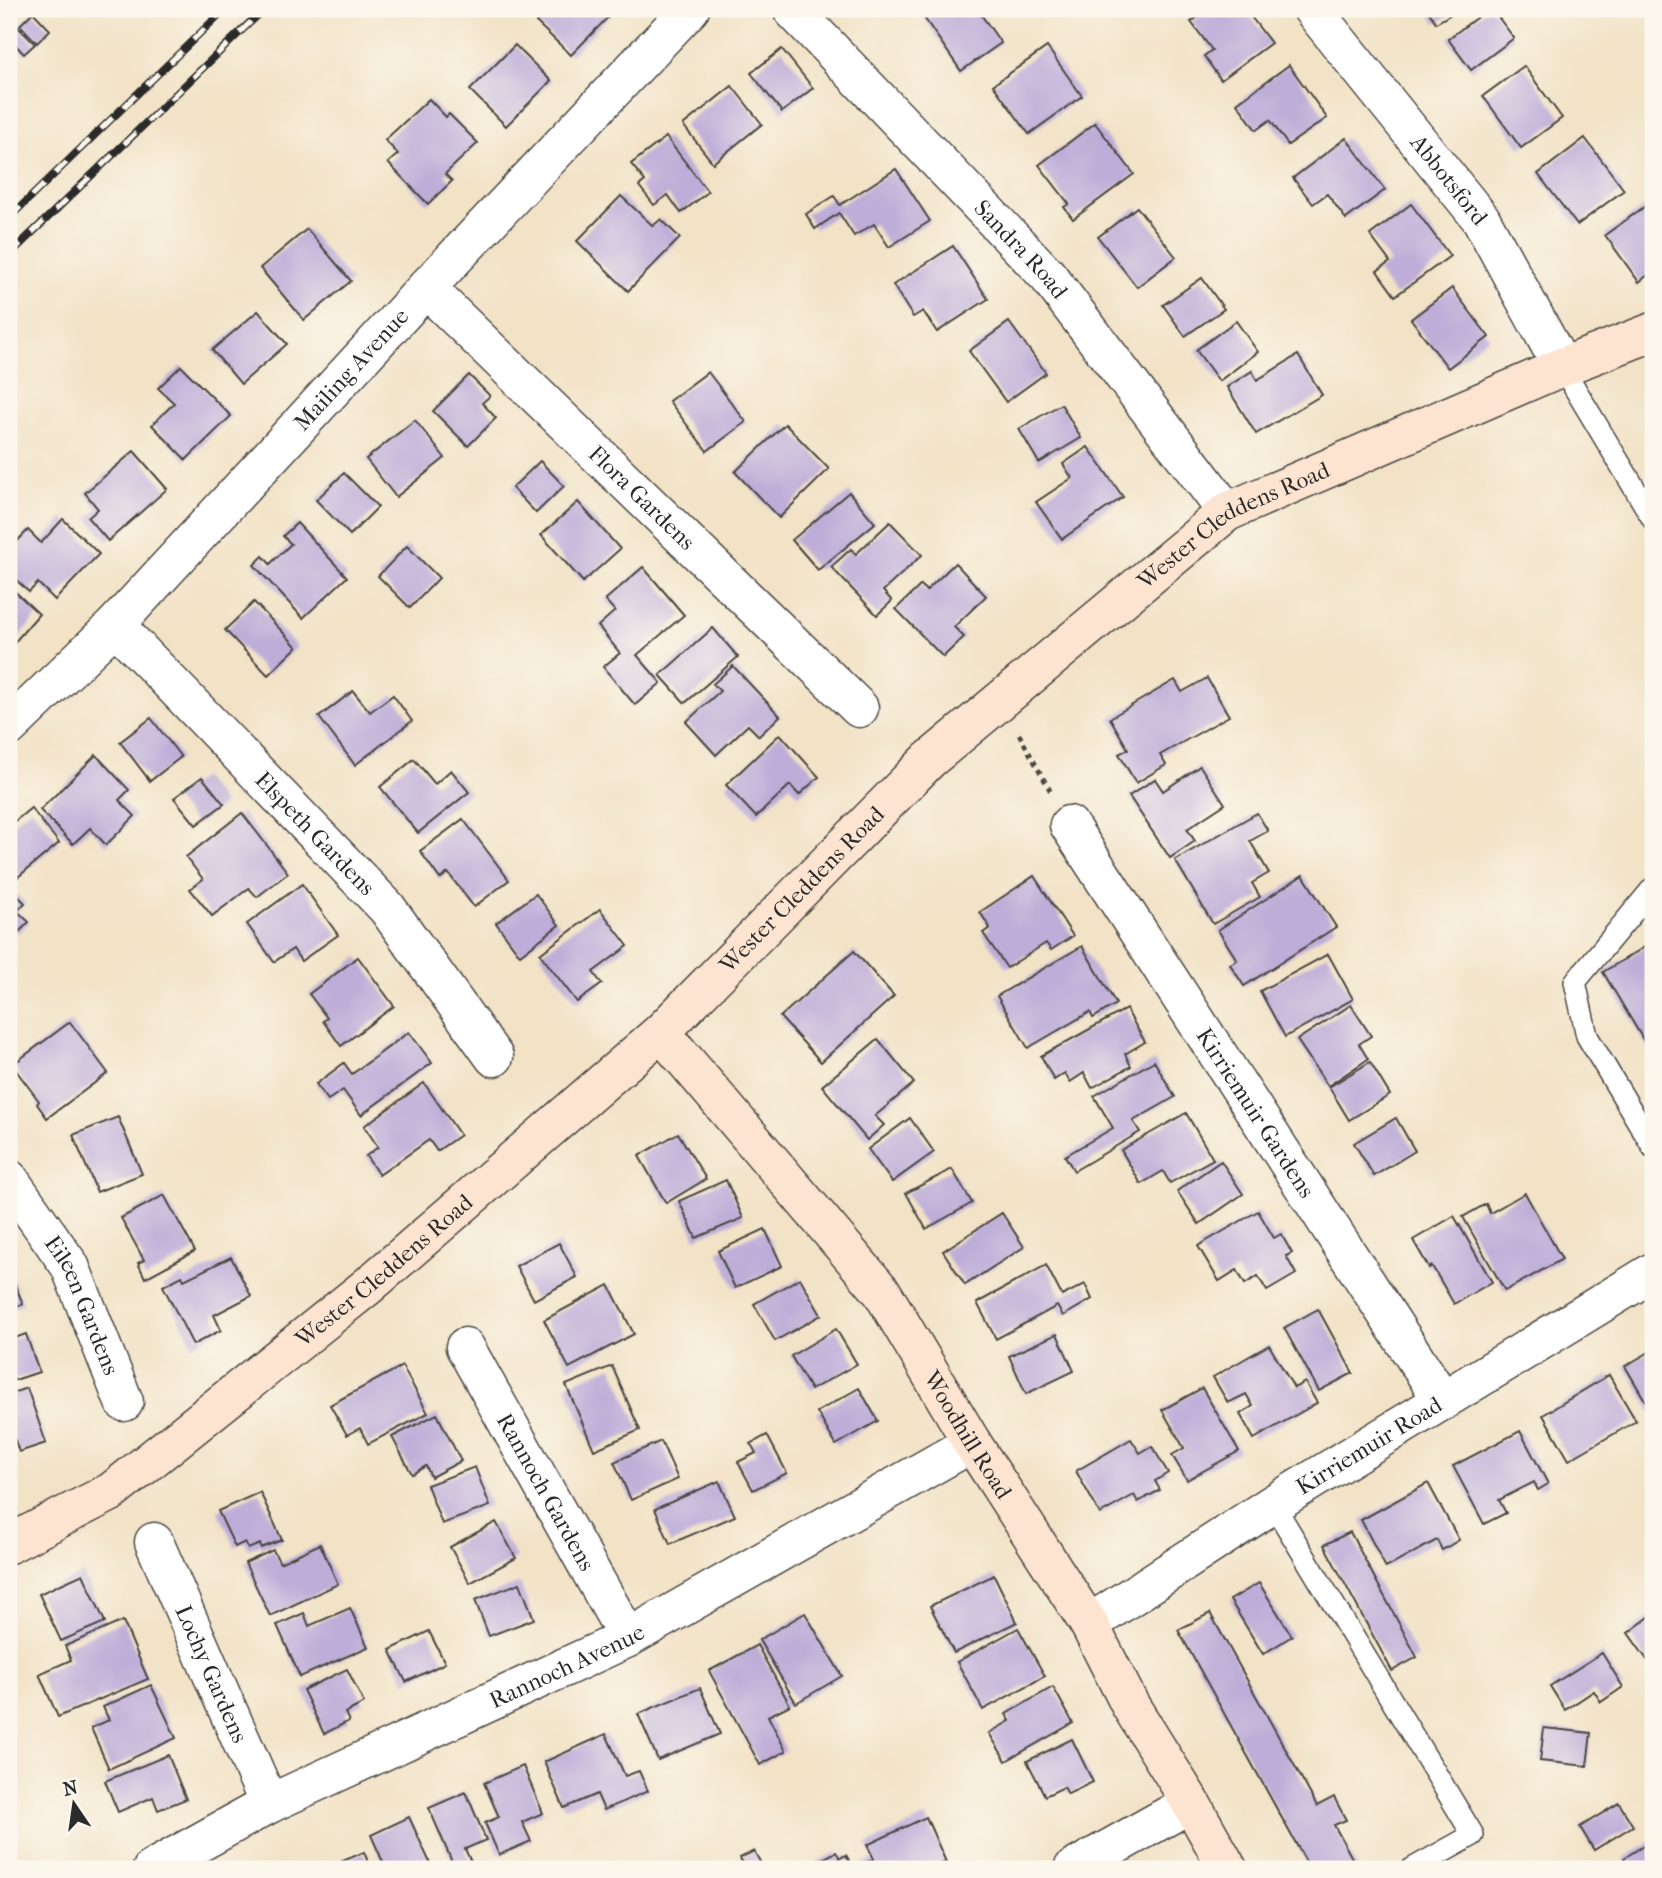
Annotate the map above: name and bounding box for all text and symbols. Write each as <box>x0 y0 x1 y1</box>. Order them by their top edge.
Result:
street label: Abbotsford <box>1404 129 1494 231</box>
street label: Sandra Road <box>968 195 1073 304</box>
street label: Mailing Avenue <box>288 303 414 436</box>
street label: Flora Gardens <box>583 440 701 556</box>
street label: Wester Cleddens Road <box>1131 456 1334 595</box>
street label: Elspeth Gardens <box>249 766 380 901</box>
street label: Wester Cleddens Road <box>713 800 890 979</box>
street label: Kirriemuir Gardens <box>1190 1023 1320 1203</box>
street label: Wester Cleddens Road <box>289 1188 478 1353</box>
street label: Eileen Gardens <box>39 1230 125 1379</box>
street label: Woodhill Road <box>918 1365 1018 1505</box>
street label: Kirriemuir Road <box>1291 1391 1447 1501</box>
street label: Rannoch Gardens <box>491 1409 600 1575</box>
street label: Lochy Gardens <box>169 1601 253 1747</box>
street label: Rannoch Avenue <box>485 1618 649 1714</box>
north arrow <box>38 1770 108 1840</box>
text: N <box>61 1776 80 1801</box>

